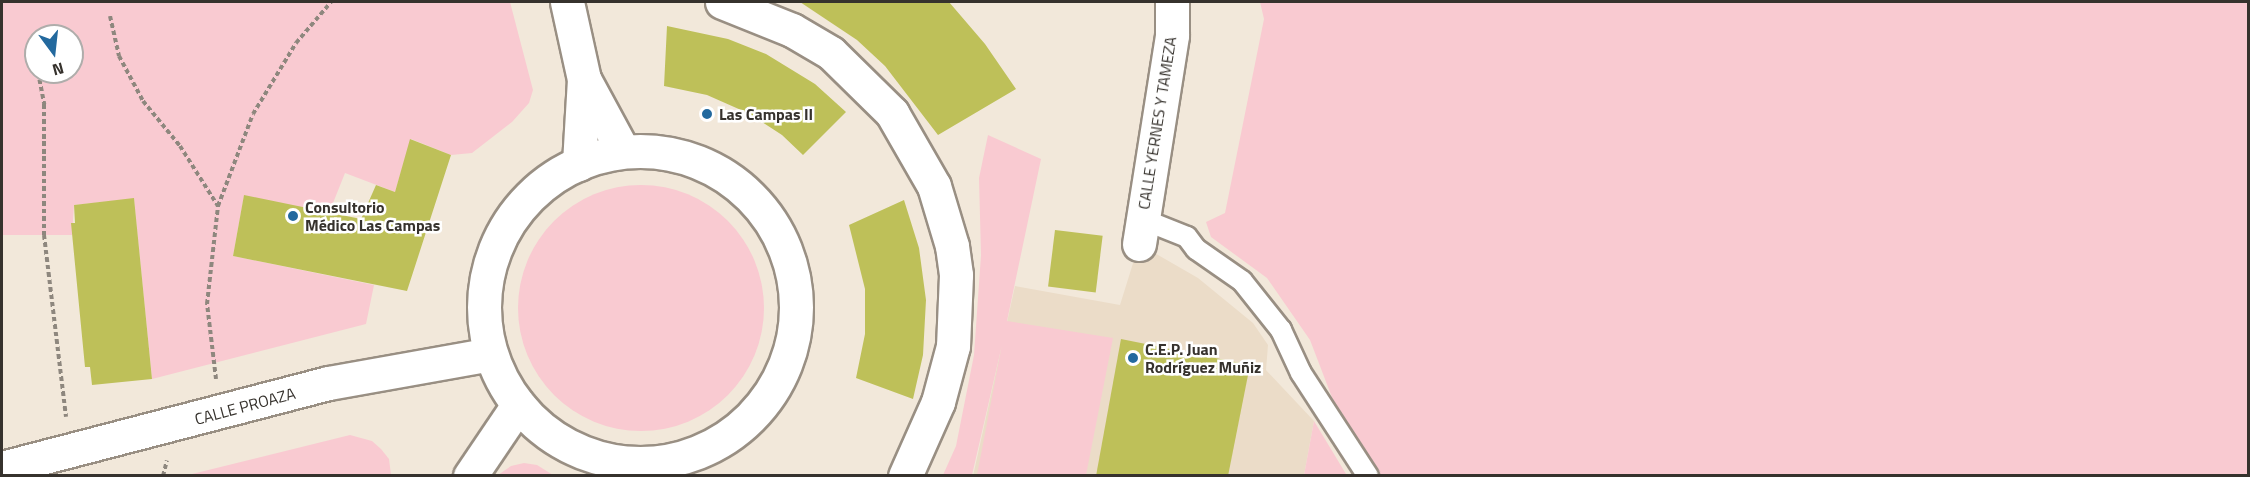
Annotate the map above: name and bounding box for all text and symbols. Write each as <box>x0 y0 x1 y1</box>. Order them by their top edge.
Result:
north arrow <box>24 24 84 84</box>
street label: CALLE YERNES Y TAMEZA <box>1134 35 1180 211</box>
text: N <box>50 56 67 82</box>
place label: Las Campas II <box>719 104 813 124</box>
marker: Las Campas II <box>700 107 714 121</box>
place label: Consultorio Médico Las Campas <box>305 197 440 235</box>
marker: Consultorio Médico Las Campas <box>286 209 300 223</box>
place label: C.E.P. Juan Rodríguez Muñiz <box>1145 339 1261 377</box>
marker: C.E.P. Juan Rodríguez Muñiz <box>1126 351 1140 365</box>
street label: CALLE PROAZA <box>193 383 297 429</box>

